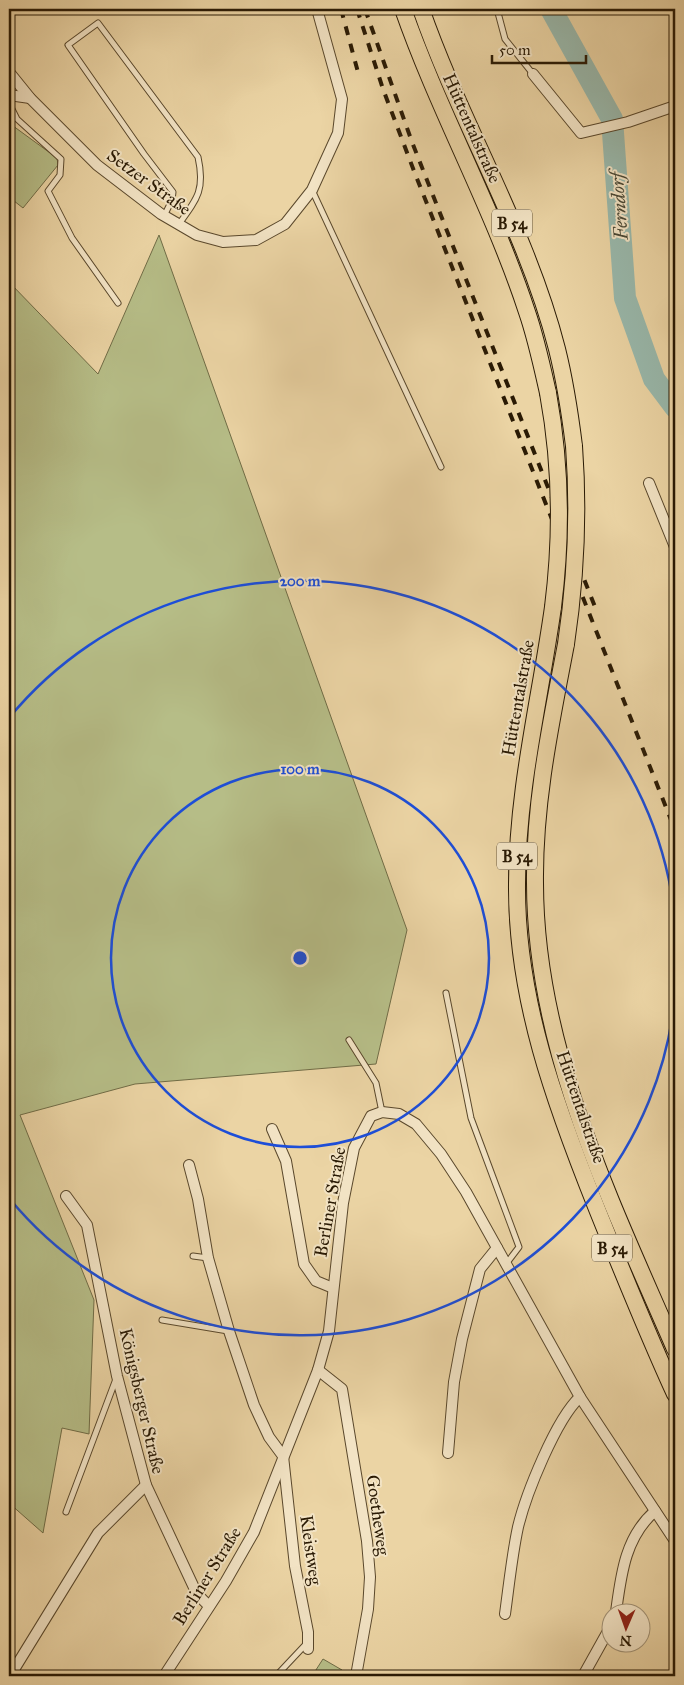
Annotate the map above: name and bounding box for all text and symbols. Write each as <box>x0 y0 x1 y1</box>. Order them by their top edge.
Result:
scale bar <box>492 32 585 64</box>
text: 50 m <box>499 41 531 59</box>
street label: Hüttentalstraße <box>438 70 506 186</box>
street label: Setzer Straße <box>103 144 195 220</box>
water label: Ferndorf <box>605 167 633 242</box>
road number: B 54 <box>492 210 532 237</box>
text: 200 m <box>280 572 321 590</box>
street label: Hüttentalstraße <box>497 638 539 758</box>
text: 100 m <box>280 760 320 778</box>
road number: B 54 <box>497 842 537 869</box>
centre of rings <box>291 949 309 967</box>
street label: Hüttentalstraße <box>551 1048 611 1166</box>
street label: Berliner Straße <box>309 1145 351 1259</box>
road number: B 54 <box>592 1234 632 1262</box>
street label: Königsberger Straße <box>114 1326 169 1476</box>
street label: Goetheweg <box>360 1473 395 1557</box>
street label: Kleistweg <box>294 1514 327 1587</box>
street label: Berliner Straße <box>168 1523 246 1629</box>
north arrow <box>602 1602 652 1652</box>
text: N <box>619 1632 632 1649</box>

